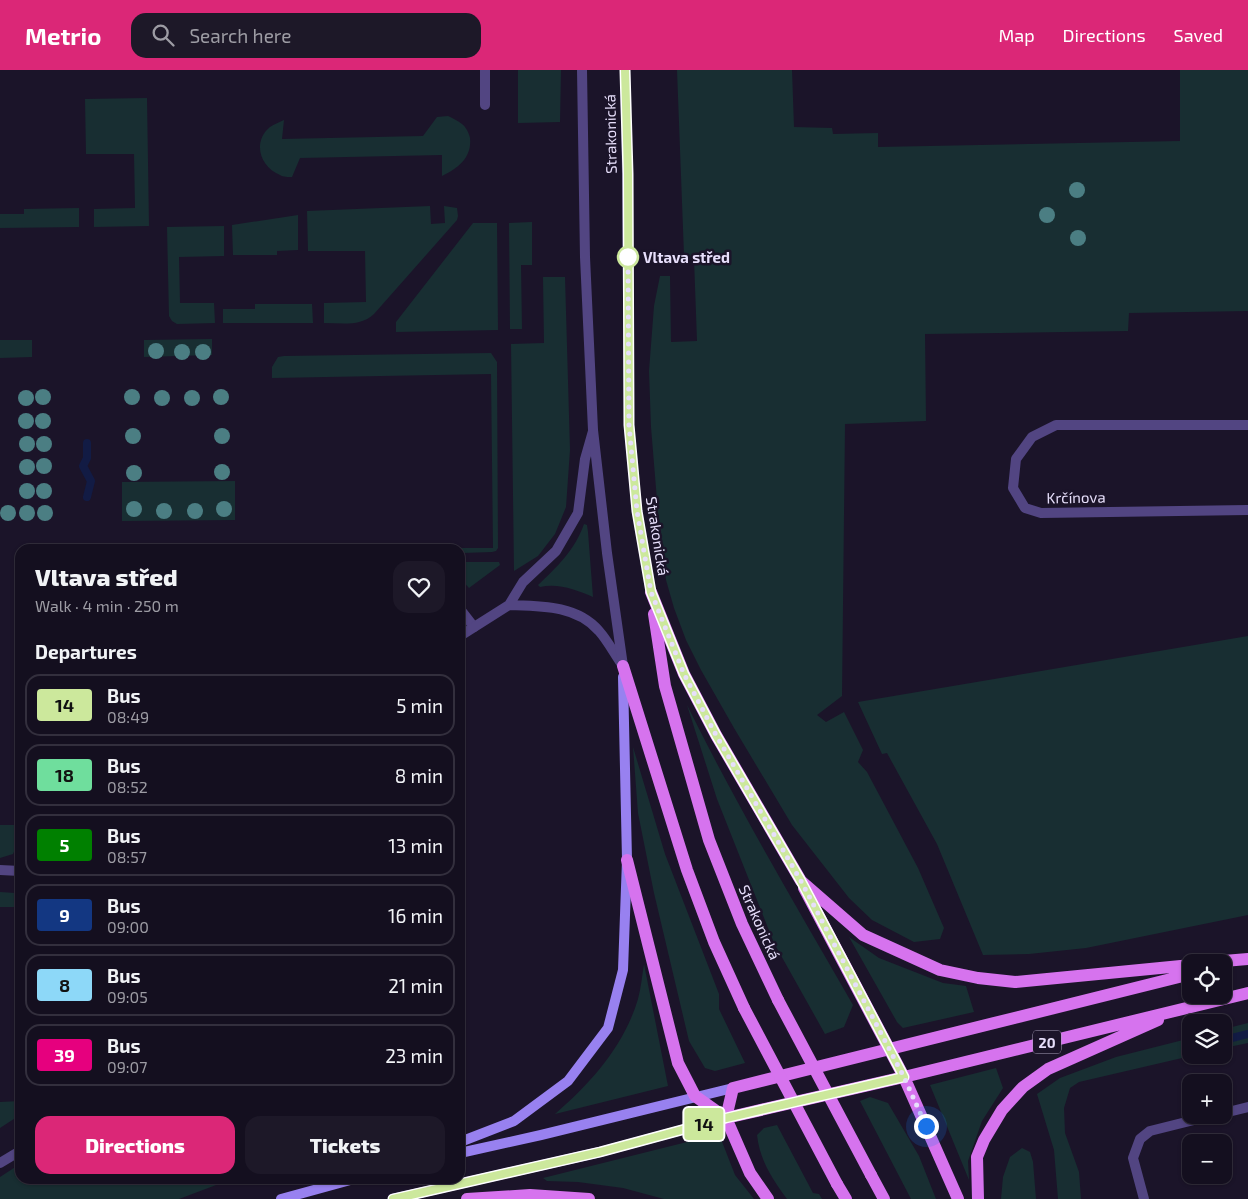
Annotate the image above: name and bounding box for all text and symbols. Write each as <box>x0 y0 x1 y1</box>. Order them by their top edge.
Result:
search box <box>131 13 481 58</box>
text: Metrio <box>25 21 101 50</box>
icon: search <box>149 21 177 49</box>
text: Search here <box>189 24 291 47</box>
text: Map <box>998 24 1035 46</box>
text: Directions <box>1063 24 1146 46</box>
text: Saved <box>1174 24 1223 46</box>
street label: Strakonická <box>600 94 620 174</box>
marker: Vltava střed <box>617 246 639 268</box>
place label: Vltava střed <box>643 248 730 266</box>
street label: Krčínova <box>1046 487 1106 507</box>
street label: Strakonická <box>643 495 673 577</box>
button: heart <box>393 561 445 613</box>
text: Vltava střed <box>35 562 178 591</box>
text: Walk · 4 min · 250 m <box>35 596 179 615</box>
text: Departures <box>35 640 137 663</box>
text: Bus <box>107 684 141 707</box>
text: 14 <box>55 694 74 716</box>
text: 5 min <box>396 694 443 717</box>
text: 08:49 <box>107 707 149 726</box>
text: Bus <box>107 754 141 777</box>
text: 18 <box>55 764 74 786</box>
text: 8 min <box>395 764 443 787</box>
text: 08:52 <box>107 777 148 796</box>
text: Bus <box>107 824 141 847</box>
text: 5 <box>60 834 69 856</box>
text: 13 min <box>388 834 443 857</box>
text: 08:57 <box>107 847 147 866</box>
street label: Strakonická <box>736 882 784 962</box>
text: Bus <box>107 894 141 917</box>
text: 9 <box>59 904 70 926</box>
text: 16 min <box>388 904 443 927</box>
text: 09:00 <box>107 917 149 936</box>
map controls <box>1182 954 1232 1184</box>
button: locate <box>1182 954 1232 1004</box>
text: Bus <box>107 964 141 987</box>
text: 8 <box>59 974 70 996</box>
text: 21 min <box>388 974 443 997</box>
text: 09:05 <box>107 987 148 1006</box>
button: layers <box>1182 1014 1232 1064</box>
road number: 20 <box>1033 1030 1061 1054</box>
text: Bus <box>107 1034 141 1057</box>
text: 39 <box>54 1044 75 1066</box>
text: 23 min <box>385 1044 443 1067</box>
text: 09:07 <box>107 1057 147 1076</box>
button: + <box>1182 1074 1232 1124</box>
line badge: 14 <box>682 1108 726 1140</box>
text: 14 <box>694 1113 714 1135</box>
your location <box>914 1114 939 1139</box>
button: Directions <box>35 1116 235 1174</box>
button: Tickets <box>245 1116 445 1174</box>
button: − <box>1182 1134 1232 1184</box>

